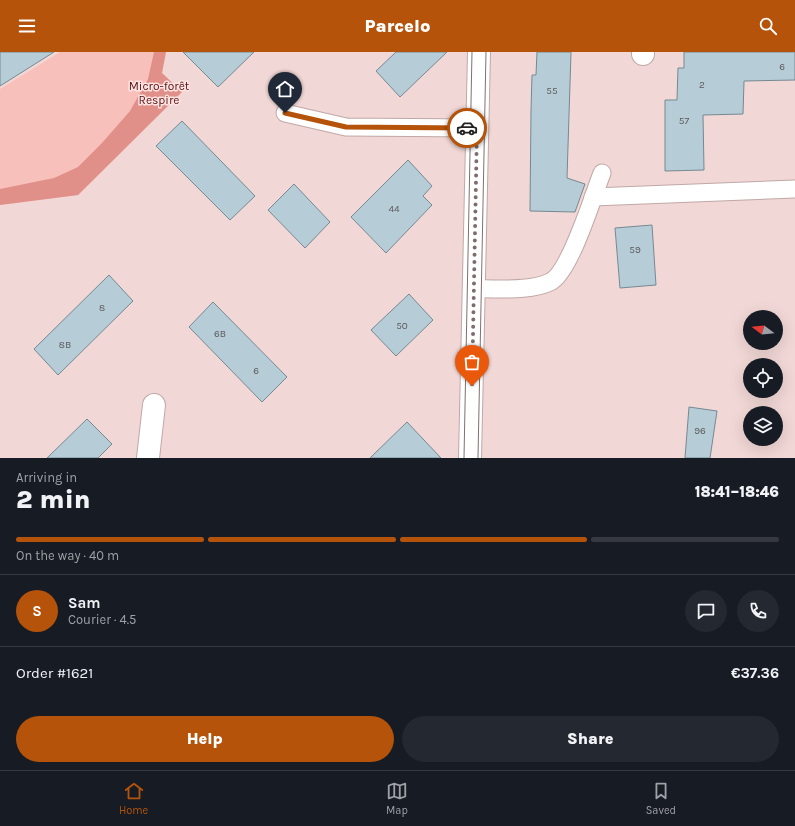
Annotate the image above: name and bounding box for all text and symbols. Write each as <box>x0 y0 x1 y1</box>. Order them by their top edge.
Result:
icon: menu <box>16 15 38 37</box>
text: Parcelo <box>365 15 430 37</box>
icon: search <box>757 15 779 37</box>
house number: 6 <box>779 61 785 73</box>
pin <box>268 72 302 113</box>
icon: home <box>274 78 296 100</box>
park label: Micro-forêt Respire <box>129 79 190 107</box>
house number: 2 <box>699 79 705 91</box>
house number: 55 <box>546 85 558 97</box>
courier <box>447 108 487 148</box>
house number: 57 <box>679 115 689 127</box>
icon: car <box>456 117 478 139</box>
house number: 44 <box>388 203 400 215</box>
house number: 59 <box>629 244 641 256</box>
house number: 8 <box>99 302 105 314</box>
north arrow <box>743 310 783 350</box>
map controls <box>743 310 783 446</box>
house number: 50 <box>396 320 408 332</box>
house number: 6B <box>214 328 226 340</box>
house number: 8B <box>59 339 71 351</box>
pin <box>455 345 489 386</box>
icon: bag <box>461 351 483 373</box>
button: locate <box>743 358 783 398</box>
house number: 6 <box>253 365 259 377</box>
button: layers <box>743 406 783 446</box>
house number: 96 <box>694 425 706 437</box>
text: Arriving in <box>16 470 77 485</box>
text: 18:41–18:46 <box>695 483 779 501</box>
text: 2 min <box>16 484 91 515</box>
text: On the way · 40 m <box>16 548 119 563</box>
button: chat <box>685 590 727 632</box>
button: phone <box>737 590 779 632</box>
text: Sam <box>68 594 101 612</box>
text: S <box>32 602 42 620</box>
text: Courier · 4.5 <box>68 612 136 627</box>
text: Order #1621 <box>16 664 93 682</box>
text: €37.36 <box>731 664 779 682</box>
button: Help <box>16 716 394 762</box>
button: Share <box>402 716 779 762</box>
tab: Home <box>119 780 148 817</box>
tab: Map <box>386 780 408 817</box>
tab: Saved <box>646 780 676 817</box>

